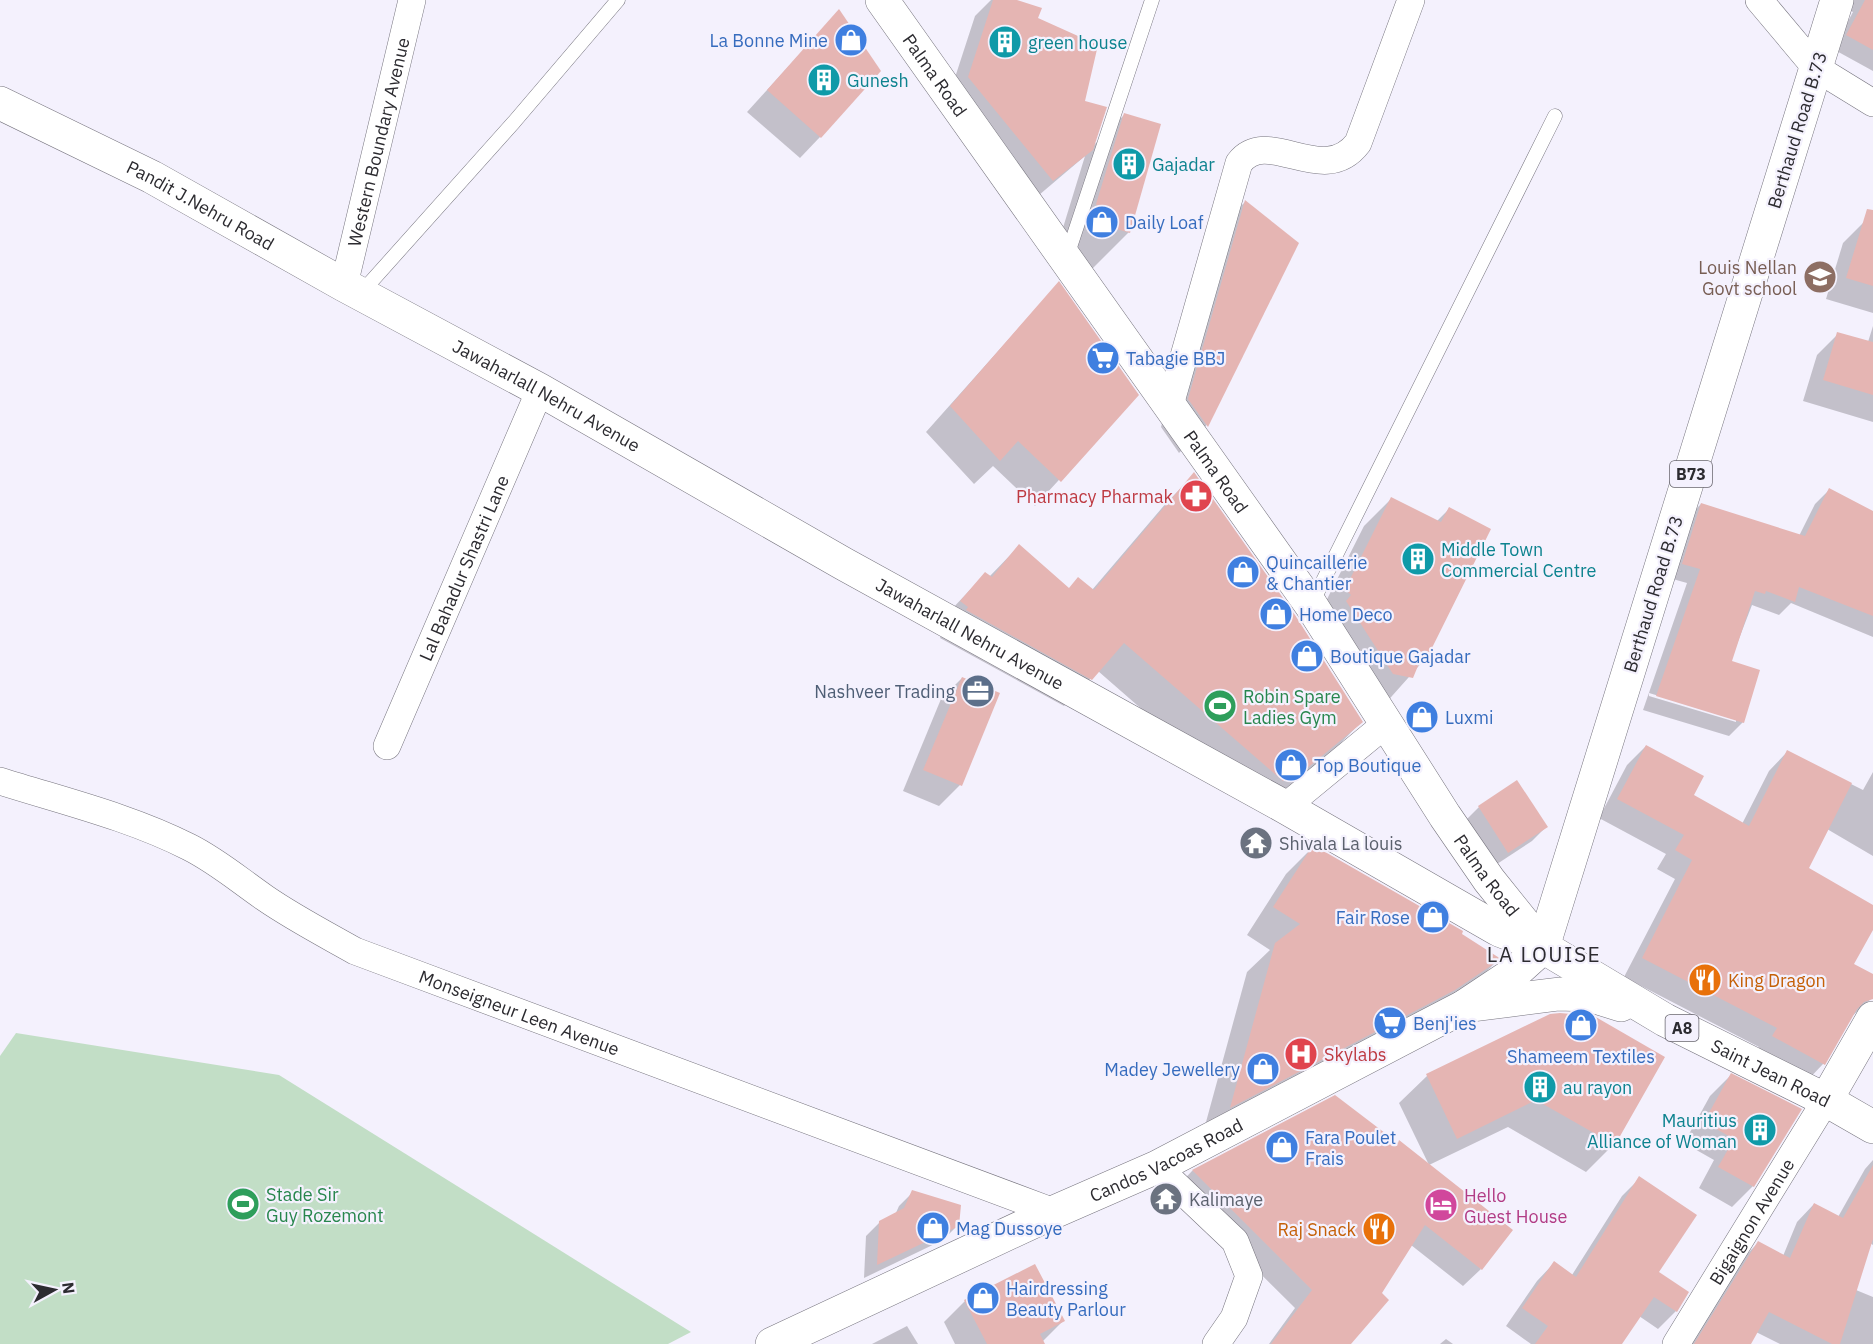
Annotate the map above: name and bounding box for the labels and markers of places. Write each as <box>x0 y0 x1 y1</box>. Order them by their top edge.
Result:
shop icon: La Bonne Mine <box>833 22 869 58</box>
building icon: green house <box>987 24 1023 60</box>
place label: La Bonne Mine <box>710 29 828 52</box>
place label: green house <box>1028 31 1128 54</box>
building icon: Gunesh <box>806 62 842 98</box>
place label: Gunesh <box>847 69 909 92</box>
building icon: Gajadar <box>1111 146 1147 182</box>
place label: Gajadar <box>1152 153 1215 176</box>
shop icon: Daily Loaf <box>1084 204 1120 240</box>
place label: Daily Loaf <box>1125 211 1204 234</box>
place label: Louis Nellan Govt school <box>1698 256 1797 300</box>
school or university icon: Louis Nellan Govt school <box>1802 259 1838 295</box>
supermarket icon: Tabagie BBJ <box>1085 340 1121 376</box>
place label: Tabagie BBJ <box>1126 347 1225 370</box>
pharmacy icon: Pharmacy Pharmak <box>1178 478 1214 514</box>
place label: Pharmacy Pharmak <box>1016 485 1174 508</box>
place label: Middle Town Commercial Centre <box>1441 538 1597 582</box>
building icon: Middle Town Commercial Centre <box>1400 541 1436 577</box>
place label: Quincaillerie & Chantier <box>1266 551 1368 595</box>
shop icon: Quincaillerie & Chantier <box>1225 554 1261 590</box>
shop icon: Home Deco <box>1258 596 1294 632</box>
place label: Home Deco <box>1299 603 1393 626</box>
shop icon: Boutique Gajadar <box>1289 638 1325 674</box>
place label: Boutique Gajadar <box>1330 645 1471 668</box>
office icon: Nashveer Trading <box>960 673 996 709</box>
place label: Nashveer Trading <box>814 680 955 703</box>
place label: Robin Spare Ladies Gym <box>1243 685 1341 729</box>
sports icon: Robin Spare Ladies Gym <box>1202 688 1238 724</box>
shop icon: Luxmi <box>1404 699 1440 735</box>
place label: Luxmi <box>1445 706 1493 729</box>
shop icon: Top Boutique <box>1273 747 1309 783</box>
place label: Top Boutique <box>1314 754 1421 777</box>
temple icon: Shivala La louis <box>1238 825 1274 861</box>
place label: Shivala La louis <box>1279 832 1403 855</box>
shop icon: Fair Rose <box>1415 899 1451 935</box>
place label: Fair Rose <box>1336 906 1410 929</box>
restaurant icon: King Dragon <box>1687 962 1723 998</box>
place label: King Dragon <box>1728 969 1826 992</box>
supermarket icon: Benj'ies <box>1372 1005 1408 1041</box>
shop icon: Shameem Textiles <box>1563 1007 1599 1043</box>
place label: Benj'ies <box>1413 1012 1477 1035</box>
hospital icon: Skylabs <box>1283 1036 1319 1072</box>
place label: Skylabs <box>1324 1043 1387 1066</box>
place label: Shameem Textiles <box>1507 1045 1655 1068</box>
shop icon: Madey Jewellery <box>1245 1051 1281 1087</box>
place label: Madey Jewellery <box>1104 1058 1240 1081</box>
building icon: au rayon <box>1522 1069 1558 1105</box>
place label: au rayon <box>1563 1076 1632 1099</box>
place label: Mauritius Alliance of Woman <box>1587 1109 1737 1153</box>
building icon: Mauritius Alliance of Woman <box>1742 1112 1778 1148</box>
place label: Fara Poulet Frais <box>1305 1126 1396 1170</box>
shop icon: Fara Poulet Frais <box>1264 1129 1300 1165</box>
temple icon: Kalimaye <box>1148 1181 1184 1217</box>
place label: Stade Sir Guy Rozemont <box>266 1183 384 1227</box>
place label: Hello Guest House <box>1464 1184 1568 1228</box>
sports icon: Stade Sir Guy Rozemont <box>225 1186 261 1222</box>
hotel icon: Hello Guest House <box>1423 1187 1459 1223</box>
place label: Kalimaye <box>1189 1188 1263 1211</box>
shop icon: Mag Dussoye <box>915 1210 951 1246</box>
restaurant icon: Raj Snack <box>1361 1211 1397 1247</box>
place label: Mag Dussoye <box>956 1217 1063 1240</box>
place label: Raj Snack <box>1277 1218 1357 1241</box>
place label: Hairdressing Beauty Parlour <box>1006 1277 1126 1321</box>
shop icon: Hairdressing Beauty Parlour <box>965 1280 1001 1316</box>

